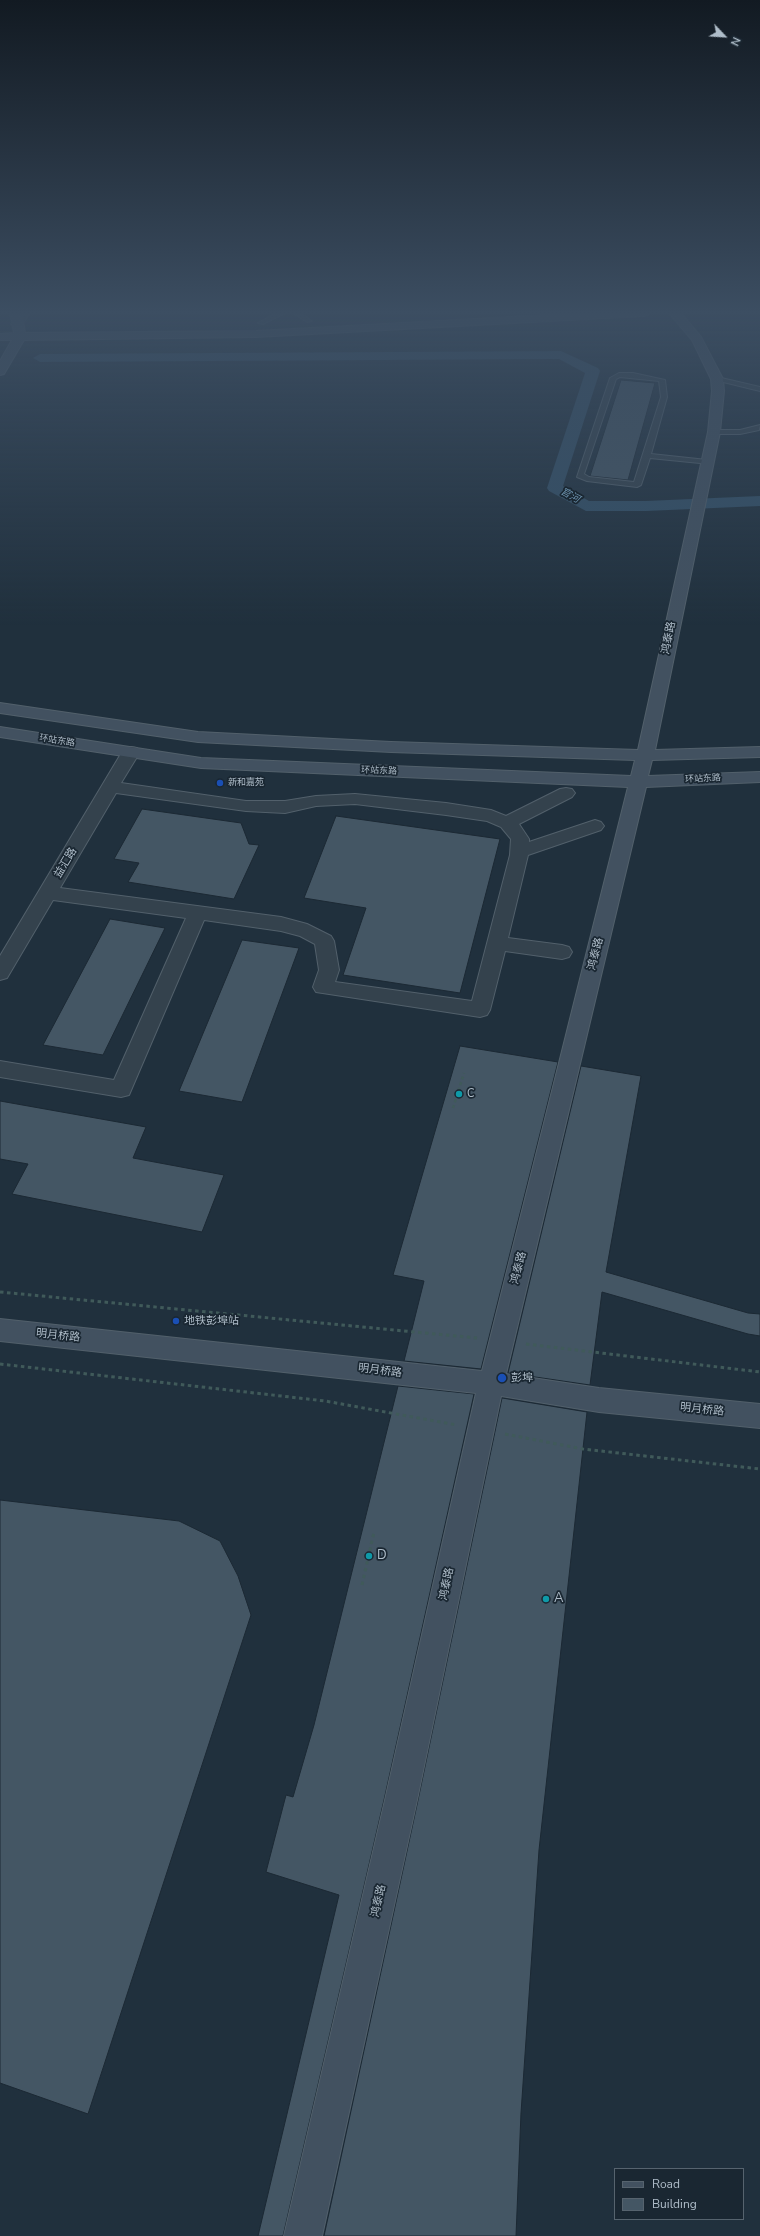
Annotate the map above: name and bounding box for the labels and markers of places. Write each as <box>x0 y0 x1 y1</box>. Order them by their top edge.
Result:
marker: 新和嘉苑 <box>215 778 225 788</box>
place label: 新和嘉苑 <box>228 778 264 788</box>
place label: C <box>467 1087 474 1101</box>
marker: C <box>454 1089 464 1099</box>
place label: 地铁彭埠站 <box>184 1314 239 1328</box>
marker: 地铁彭埠站 <box>171 1316 181 1326</box>
place label: 彭埠 <box>511 1371 533 1385</box>
marker: 彭埠 <box>496 1372 508 1384</box>
place label: D <box>377 1548 387 1564</box>
marker: D <box>364 1551 374 1561</box>
place label: A <box>554 1591 563 1607</box>
marker: A <box>541 1594 551 1604</box>

